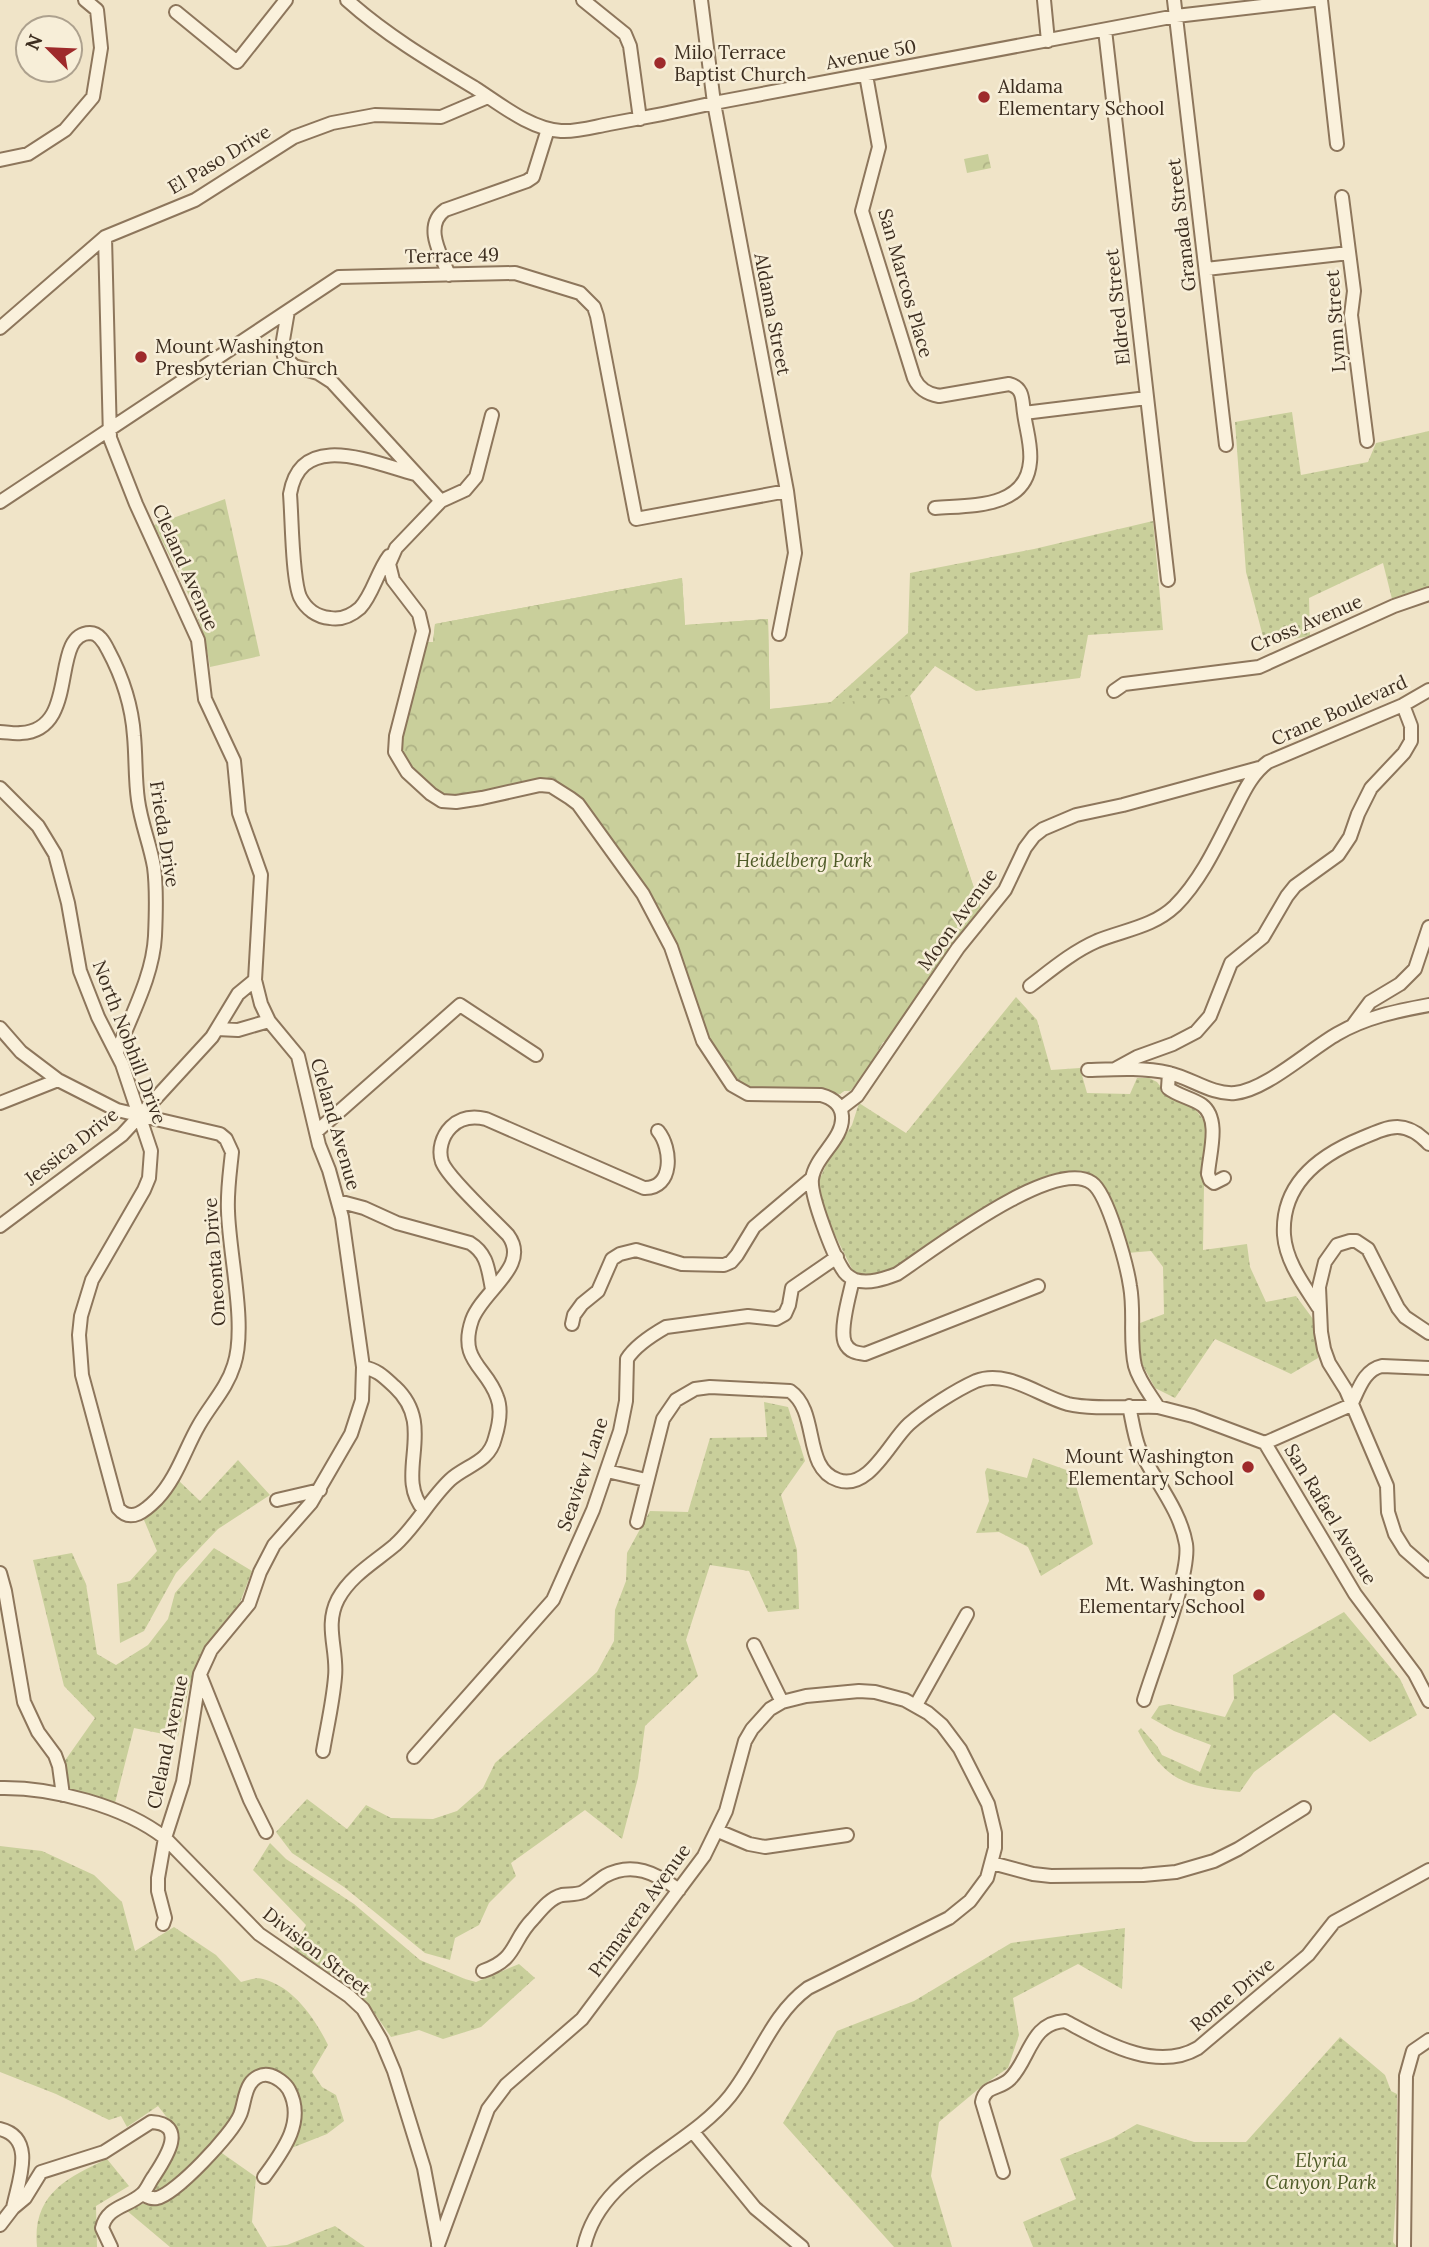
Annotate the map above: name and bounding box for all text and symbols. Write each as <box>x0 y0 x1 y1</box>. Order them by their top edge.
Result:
north arrow <box>14 14 84 84</box>
text: N <box>20 30 48 54</box>
street label: Avenue 50 <box>823 33 918 75</box>
place label: Milo Terrace Baptist Church <box>674 40 806 86</box>
marker: Milo Terrace Baptist Church <box>652 55 668 71</box>
place label: Aldama Elementary School <box>997 74 1164 120</box>
marker: Aldama Elementary School <box>976 89 992 105</box>
street label: El Paso Drive <box>163 119 275 199</box>
street label: Granada Street <box>1161 157 1201 293</box>
street label: San Marcos Place <box>873 206 939 360</box>
street label: Terrace 49 <box>405 242 499 268</box>
street label: Eldred Street <box>1099 247 1135 366</box>
street label: Aldama Street <box>749 250 797 378</box>
street label: Lynn Street <box>1319 268 1351 373</box>
place label: Mount Washington Presbyterian Church <box>155 334 338 380</box>
marker: Mount Washington Presbyterian Church <box>133 349 149 365</box>
street label: Cleland Avenue <box>147 500 225 634</box>
street label: Cross Avenue <box>1246 589 1366 657</box>
street label: Crane Boulevard <box>1267 669 1411 751</box>
street label: Frieda Drive <box>145 779 185 889</box>
park label: Heidelberg Park <box>736 848 872 872</box>
street label: Moon Avenue <box>912 863 1002 975</box>
street label: North Nobhill Drive <box>88 957 172 1127</box>
street label: Cleland Avenue <box>306 1055 366 1193</box>
street label: Jessica Drive <box>19 1102 123 1191</box>
street label: Oneonta Drive <box>198 1197 230 1327</box>
street label: Seaview Lane <box>551 1414 613 1534</box>
street label: San Rafael Avenue <box>1280 1439 1382 1589</box>
place label: Mount Washington Elementary School <box>1065 1444 1234 1490</box>
marker: Mount Washington Elementary School <box>1240 1459 1256 1475</box>
place label: Mt. Washington Elementary School <box>1079 1572 1245 1618</box>
marker: Mt. Washington Elementary School <box>1251 1587 1267 1603</box>
street label: Cleland Avenue <box>141 1673 193 1811</box>
street label: Primavera Avenue <box>583 1839 695 1981</box>
street label: Division Street <box>258 1902 376 2001</box>
street label: Rome Drive <box>1185 1952 1279 2036</box>
park label: Elyria Canyon Park <box>1265 2148 1377 2194</box>

